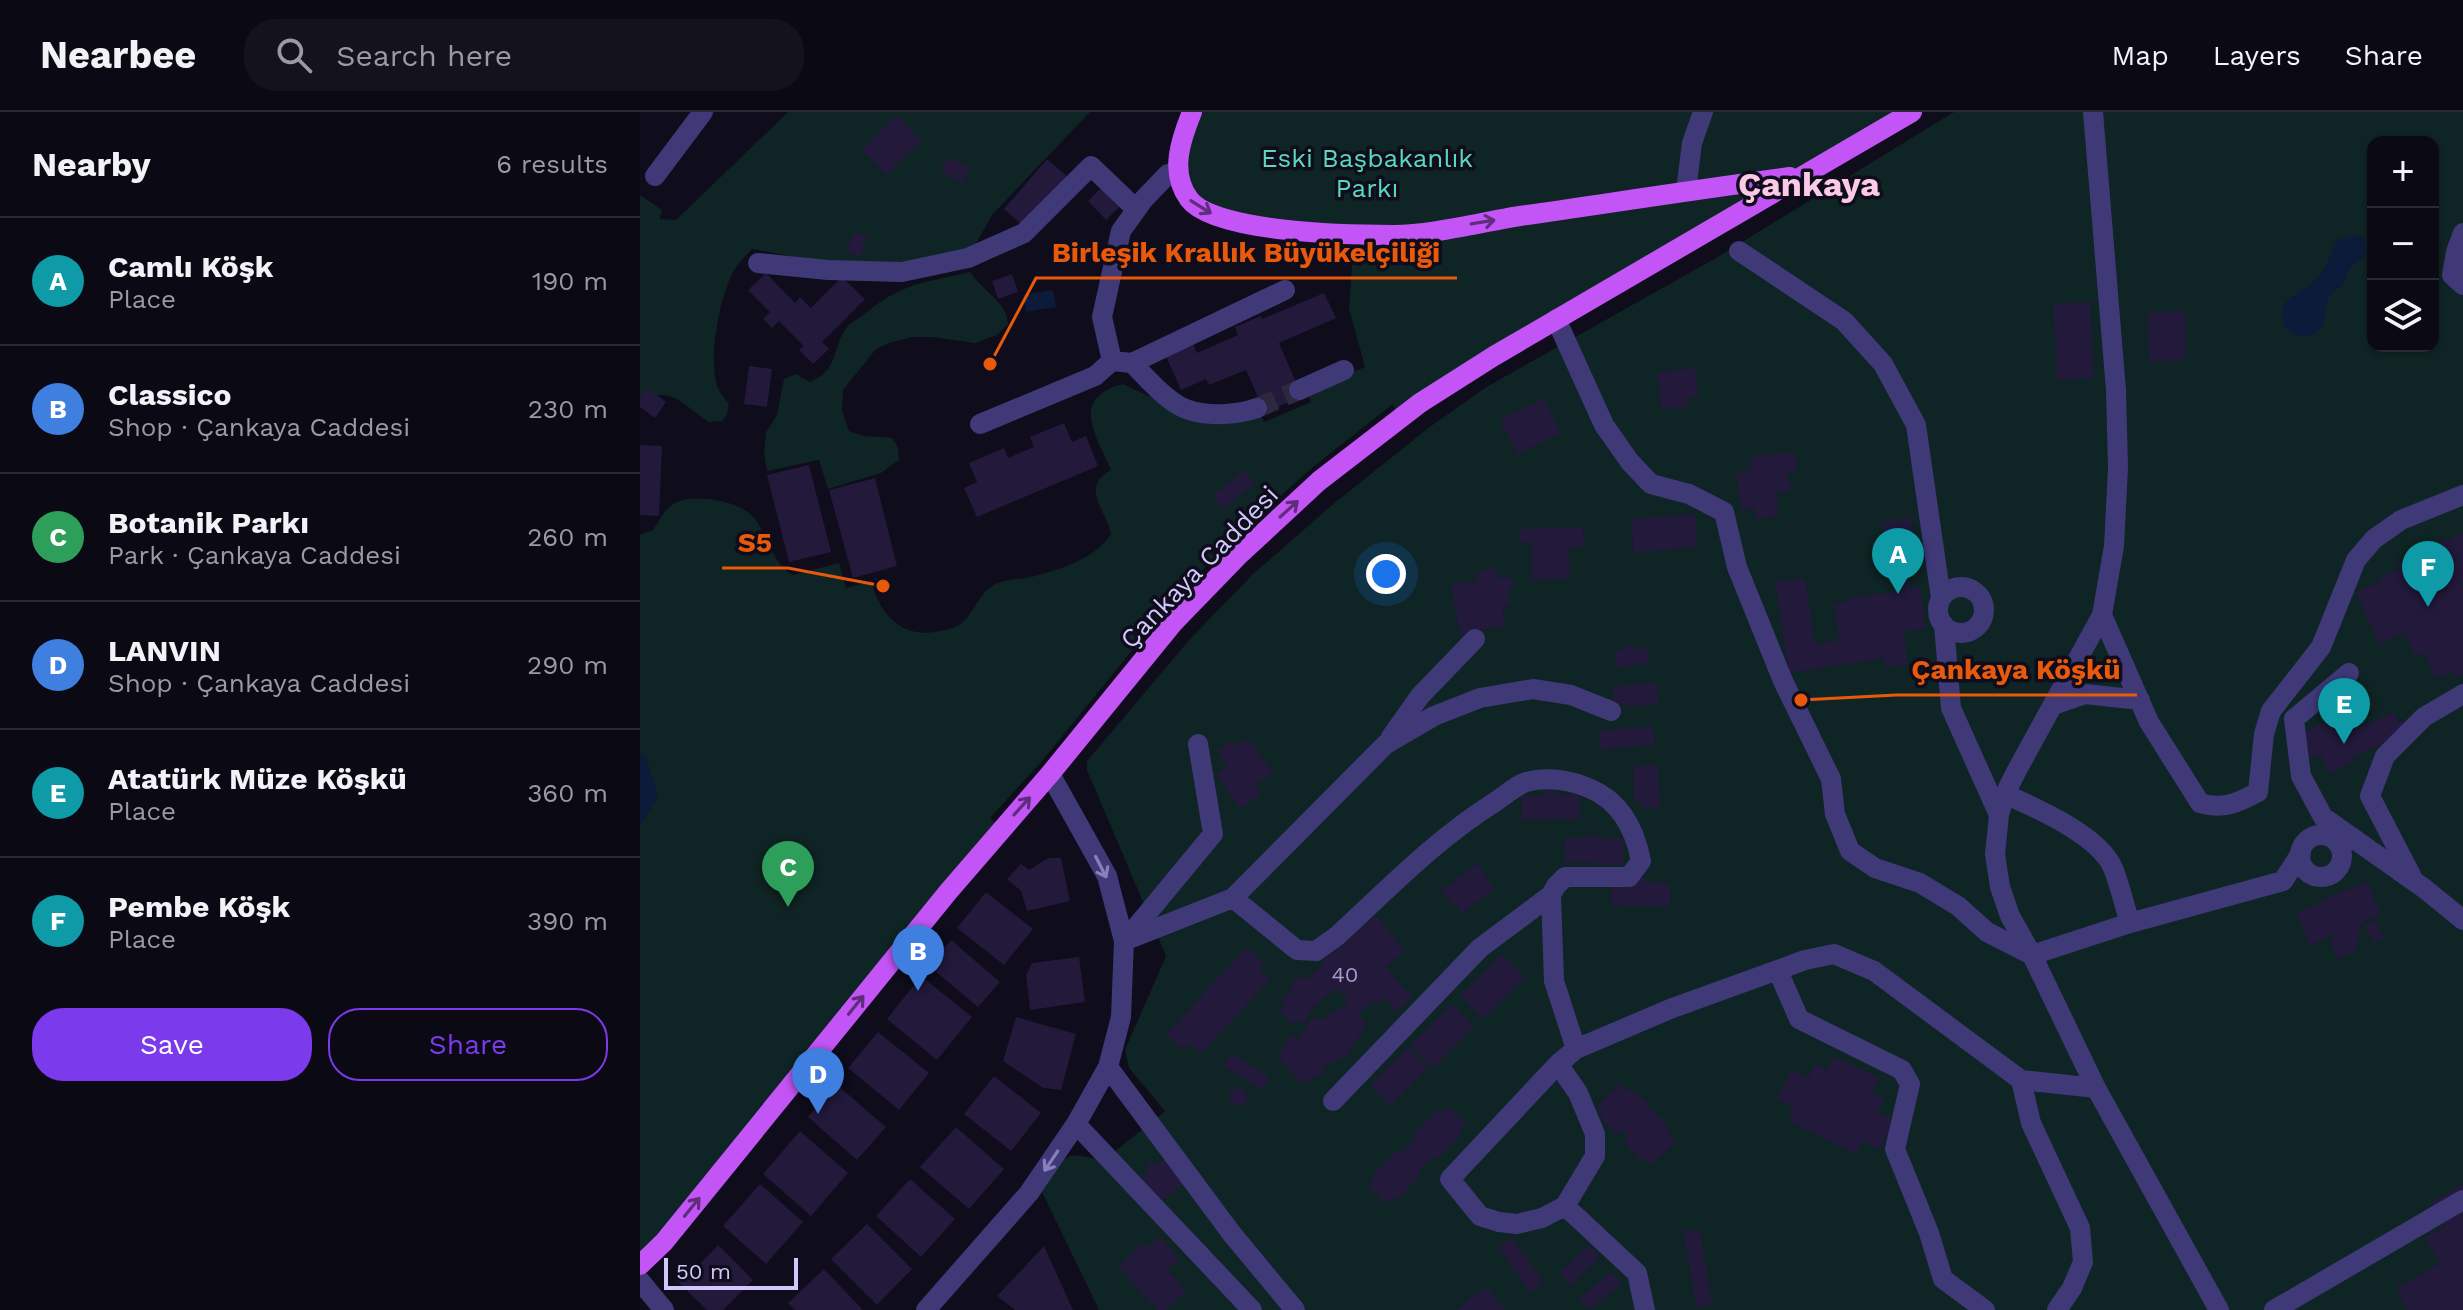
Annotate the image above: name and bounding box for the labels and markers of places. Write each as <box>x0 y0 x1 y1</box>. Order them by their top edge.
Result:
callout: Birleşik Krallık Büyükelçiliği <box>1036 226 1457 278</box>
callout: S5 <box>722 516 788 568</box>
pin: A <box>1872 528 1924 594</box>
pin: F <box>2402 541 2454 607</box>
callout: Çankaya Köşkü <box>1896 643 2137 695</box>
pin: E <box>2318 678 2370 744</box>
pin: C <box>762 841 814 907</box>
pin: B <box>892 925 944 991</box>
pin: D <box>792 1048 844 1114</box>

